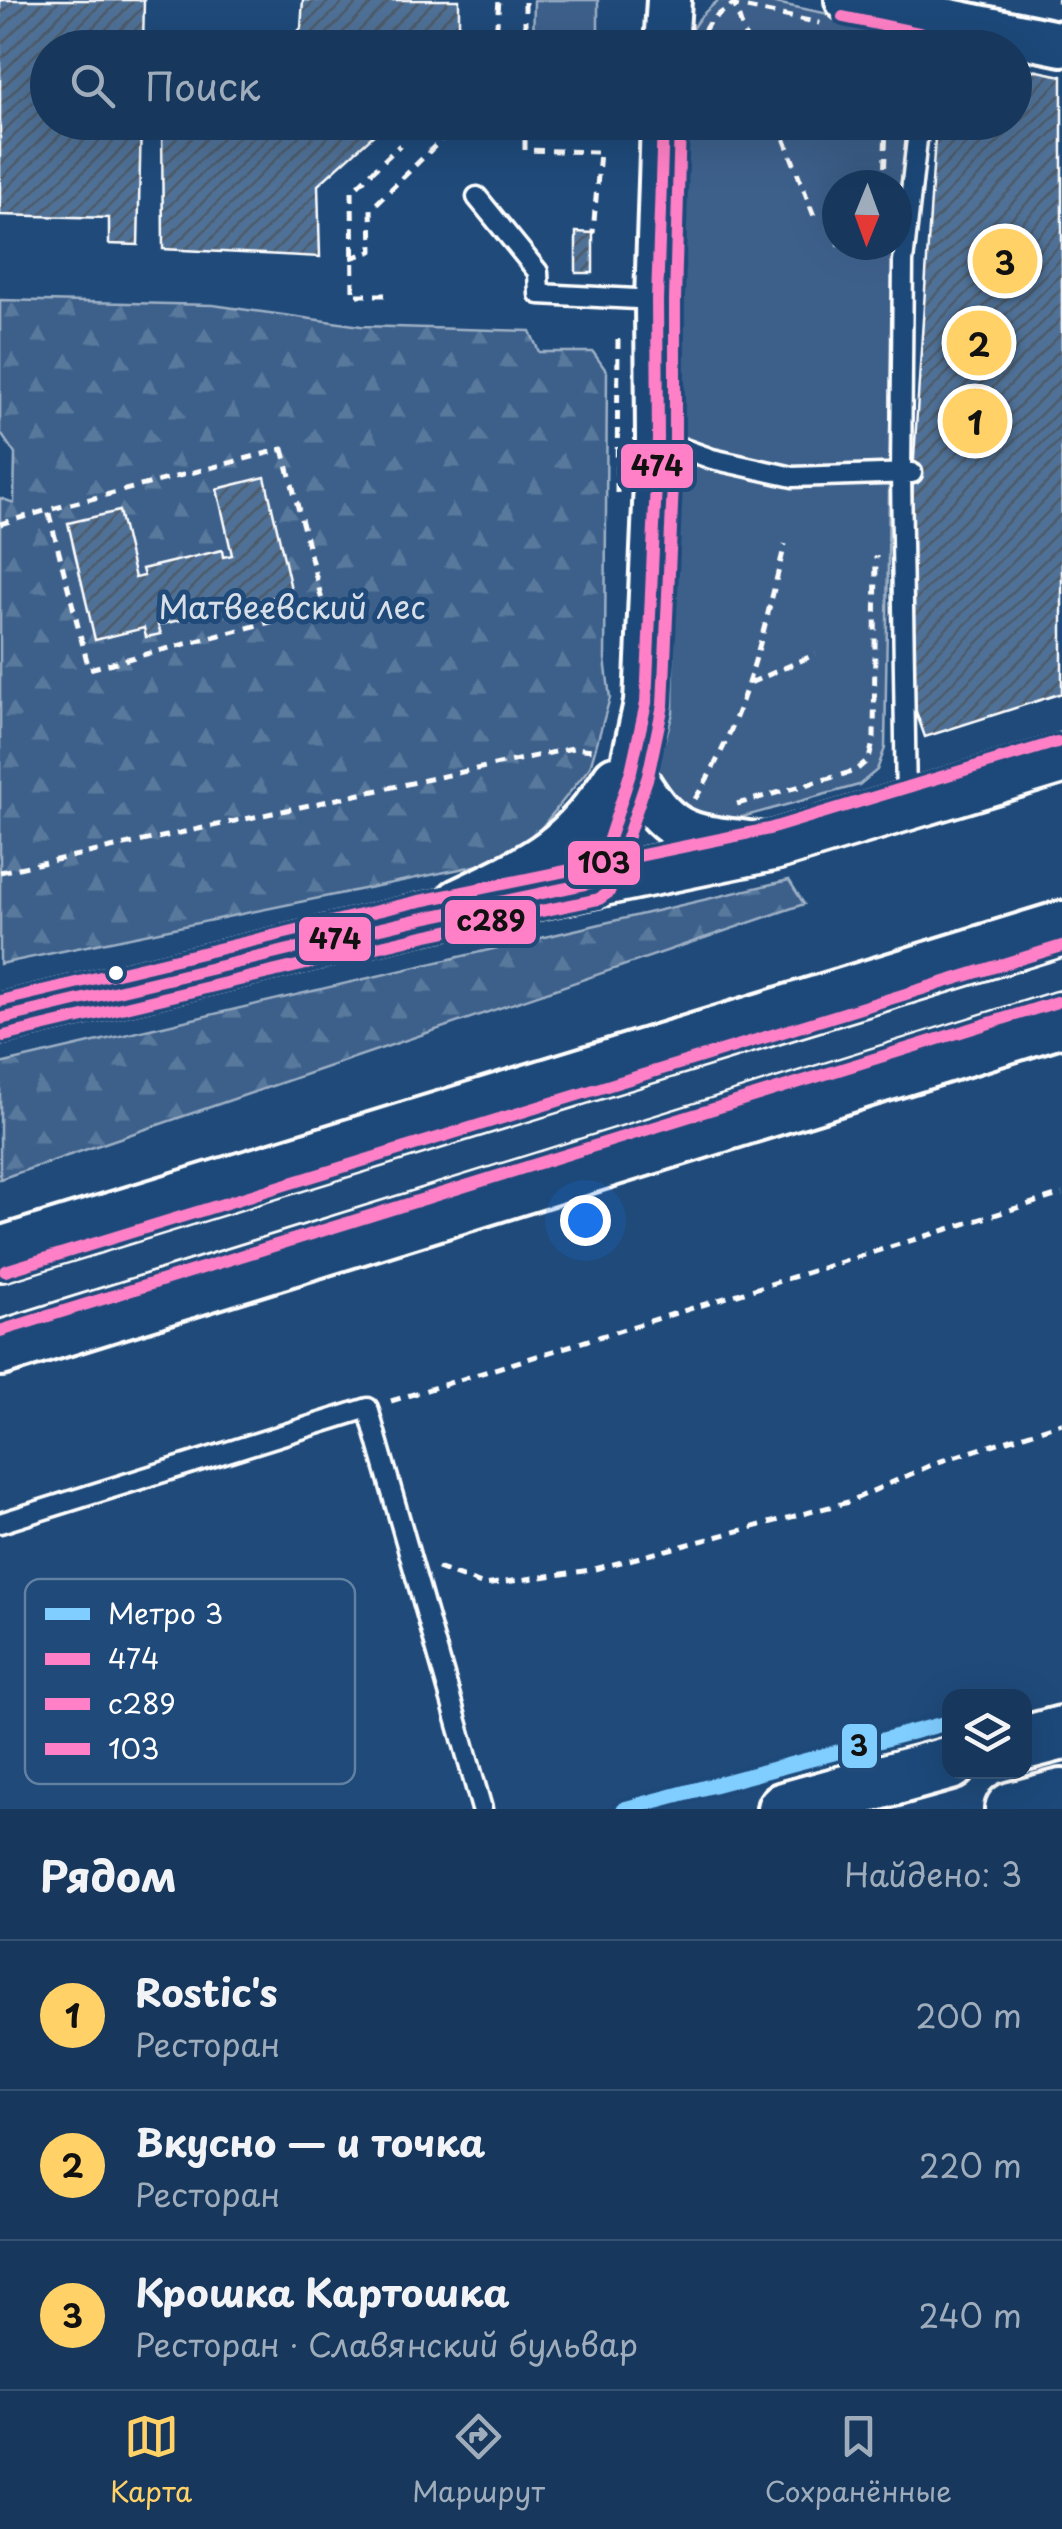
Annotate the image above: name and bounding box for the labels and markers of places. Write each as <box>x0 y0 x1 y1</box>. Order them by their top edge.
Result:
pin: 3 <box>972 224 1038 298</box>
pin: 2 <box>946 306 1012 380</box>
pin: 1 <box>942 384 1008 458</box>
unlabelled marker <box>106 963 126 983</box>

